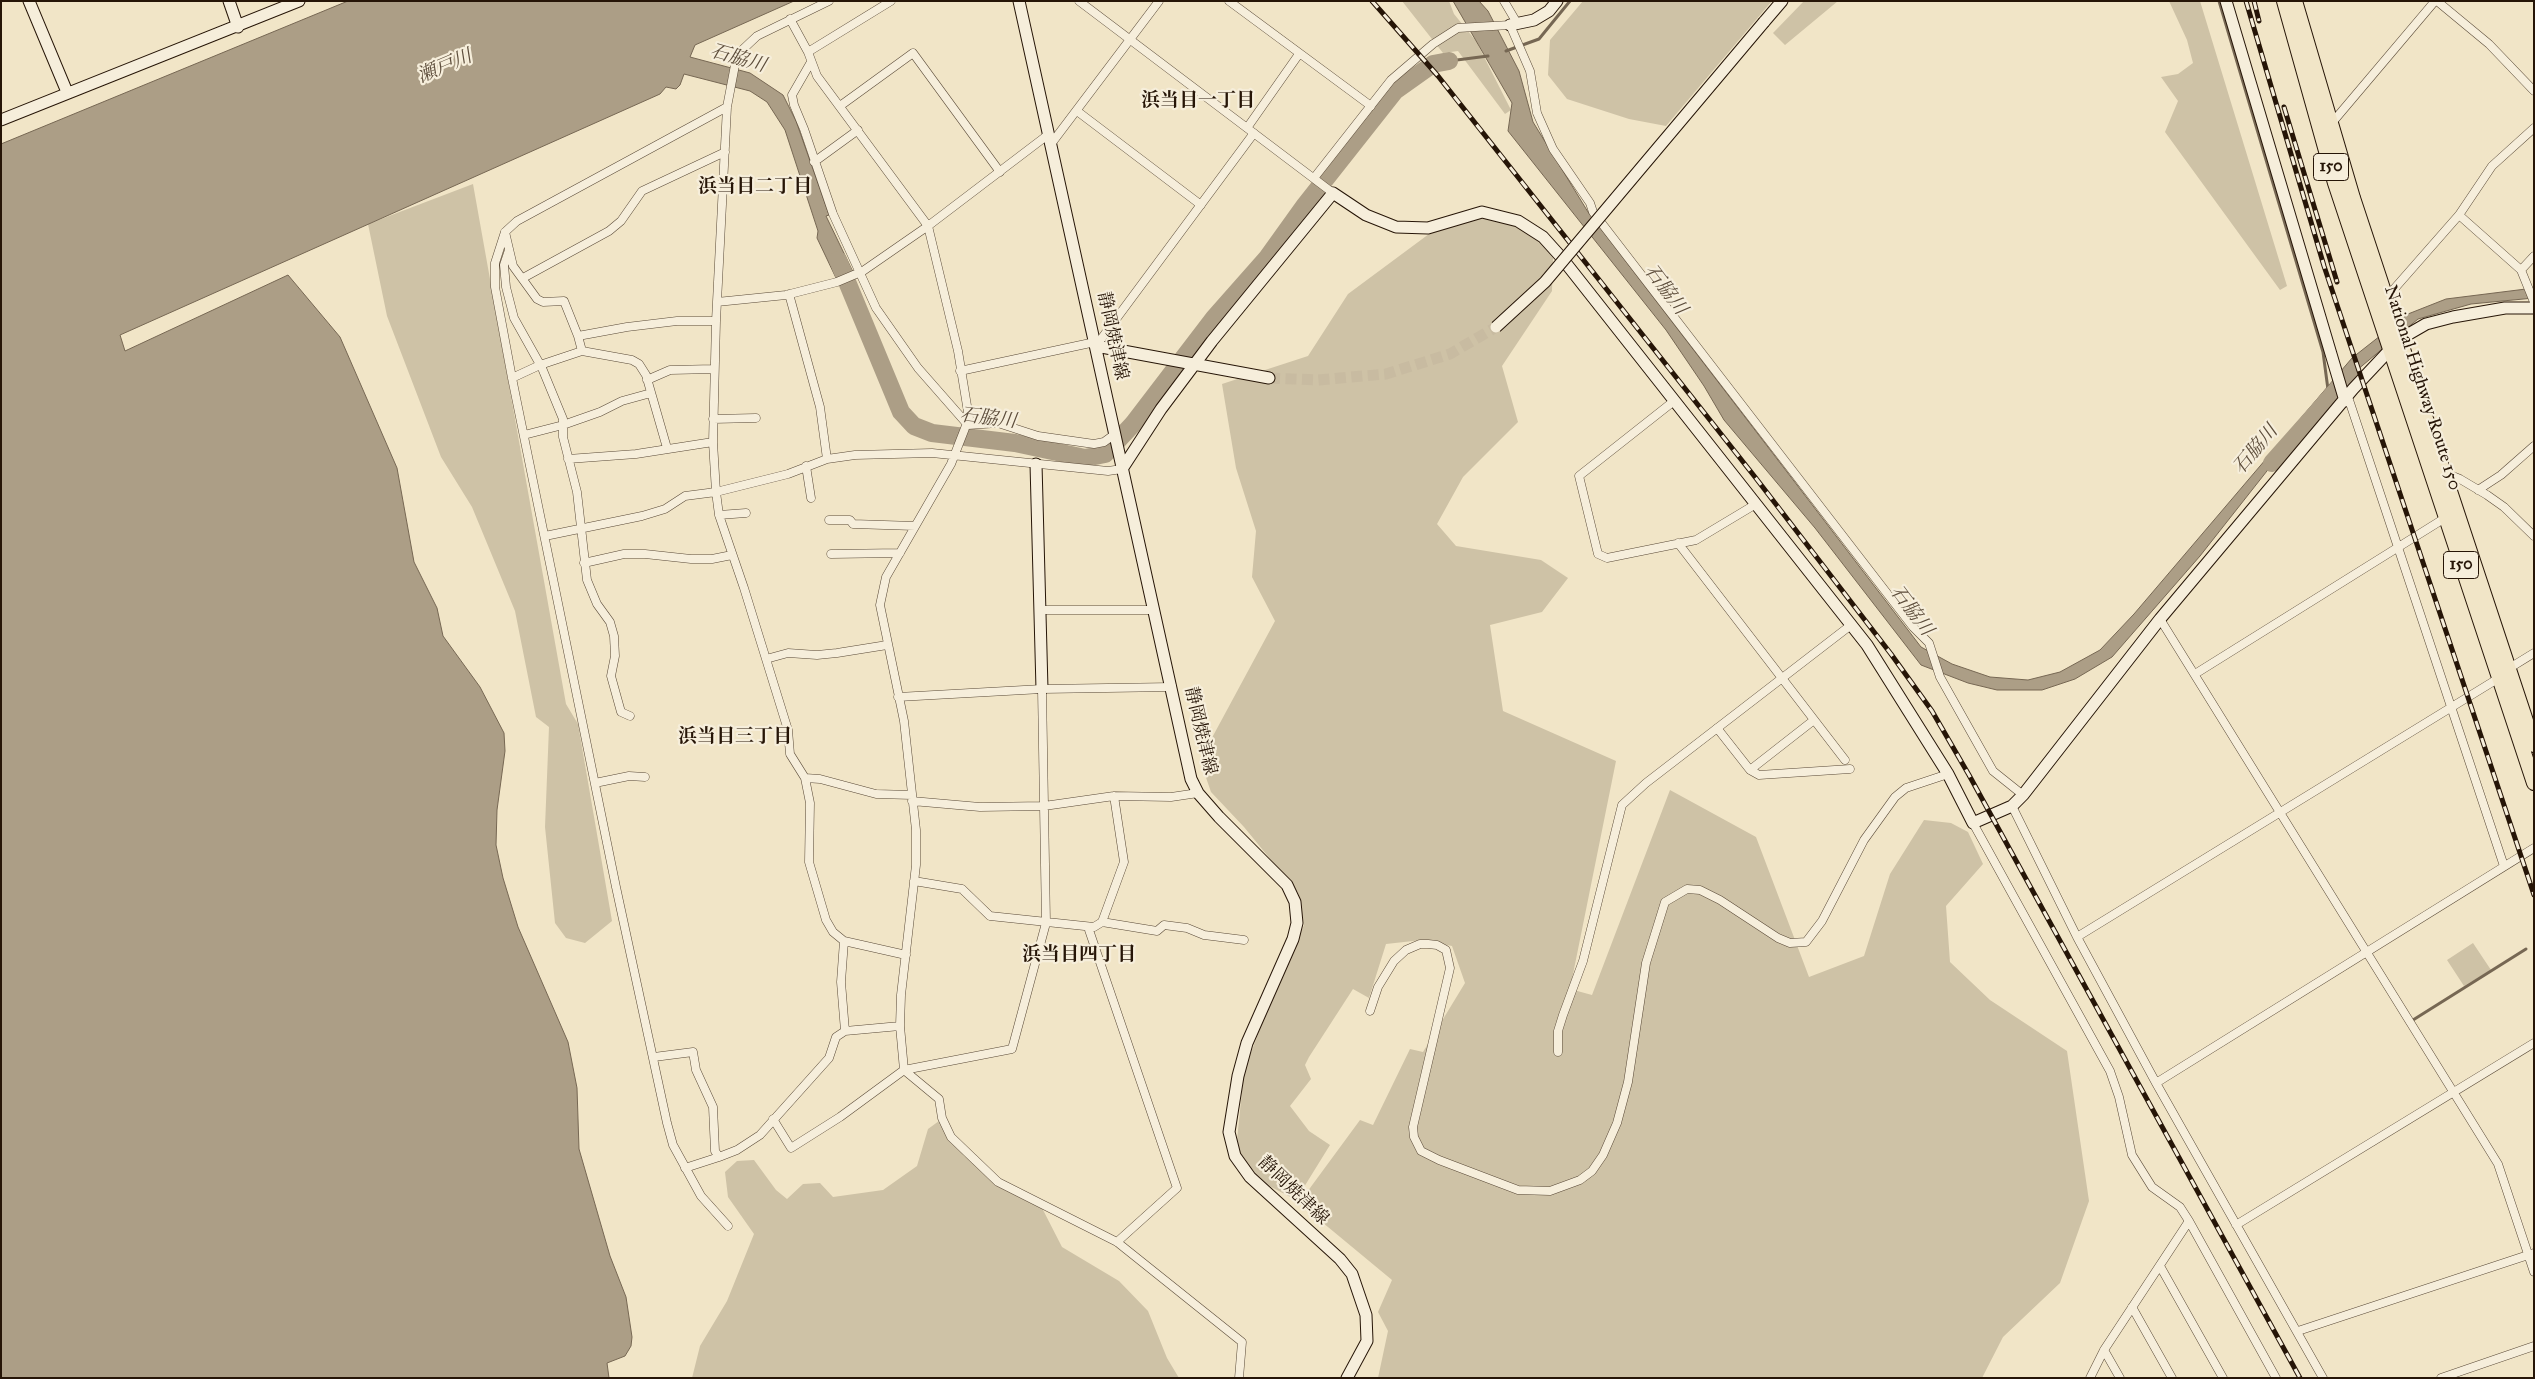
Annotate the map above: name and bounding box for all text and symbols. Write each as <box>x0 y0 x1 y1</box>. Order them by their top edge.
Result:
water label: 石脇川 <box>707 40 769 78</box>
water label: 瀬戸川 <box>414 45 476 89</box>
district label: 浜当目一丁目 <box>1141 90 1255 112</box>
road number: 150 <box>2314 154 2348 180</box>
district label: 浜当目二丁目 <box>698 176 812 198</box>
water label: 石脇川 <box>1639 260 1691 320</box>
street label: National Highway Route 150 <box>2379 283 2465 493</box>
street label: 静岡焼津線 <box>1092 290 1132 382</box>
water label: 石脇川 <box>958 404 1018 434</box>
water label: 石脇川 <box>2229 421 2283 479</box>
road number: 150 <box>2444 552 2478 578</box>
water label: 石脇川 <box>1885 581 1937 641</box>
street label: 静岡焼津線 <box>1179 685 1221 777</box>
district label: 浜当目三丁目 <box>678 726 792 748</box>
district label: 浜当目四丁目 <box>1022 944 1136 966</box>
street label: 静岡焼津線 <box>1253 1152 1333 1230</box>

